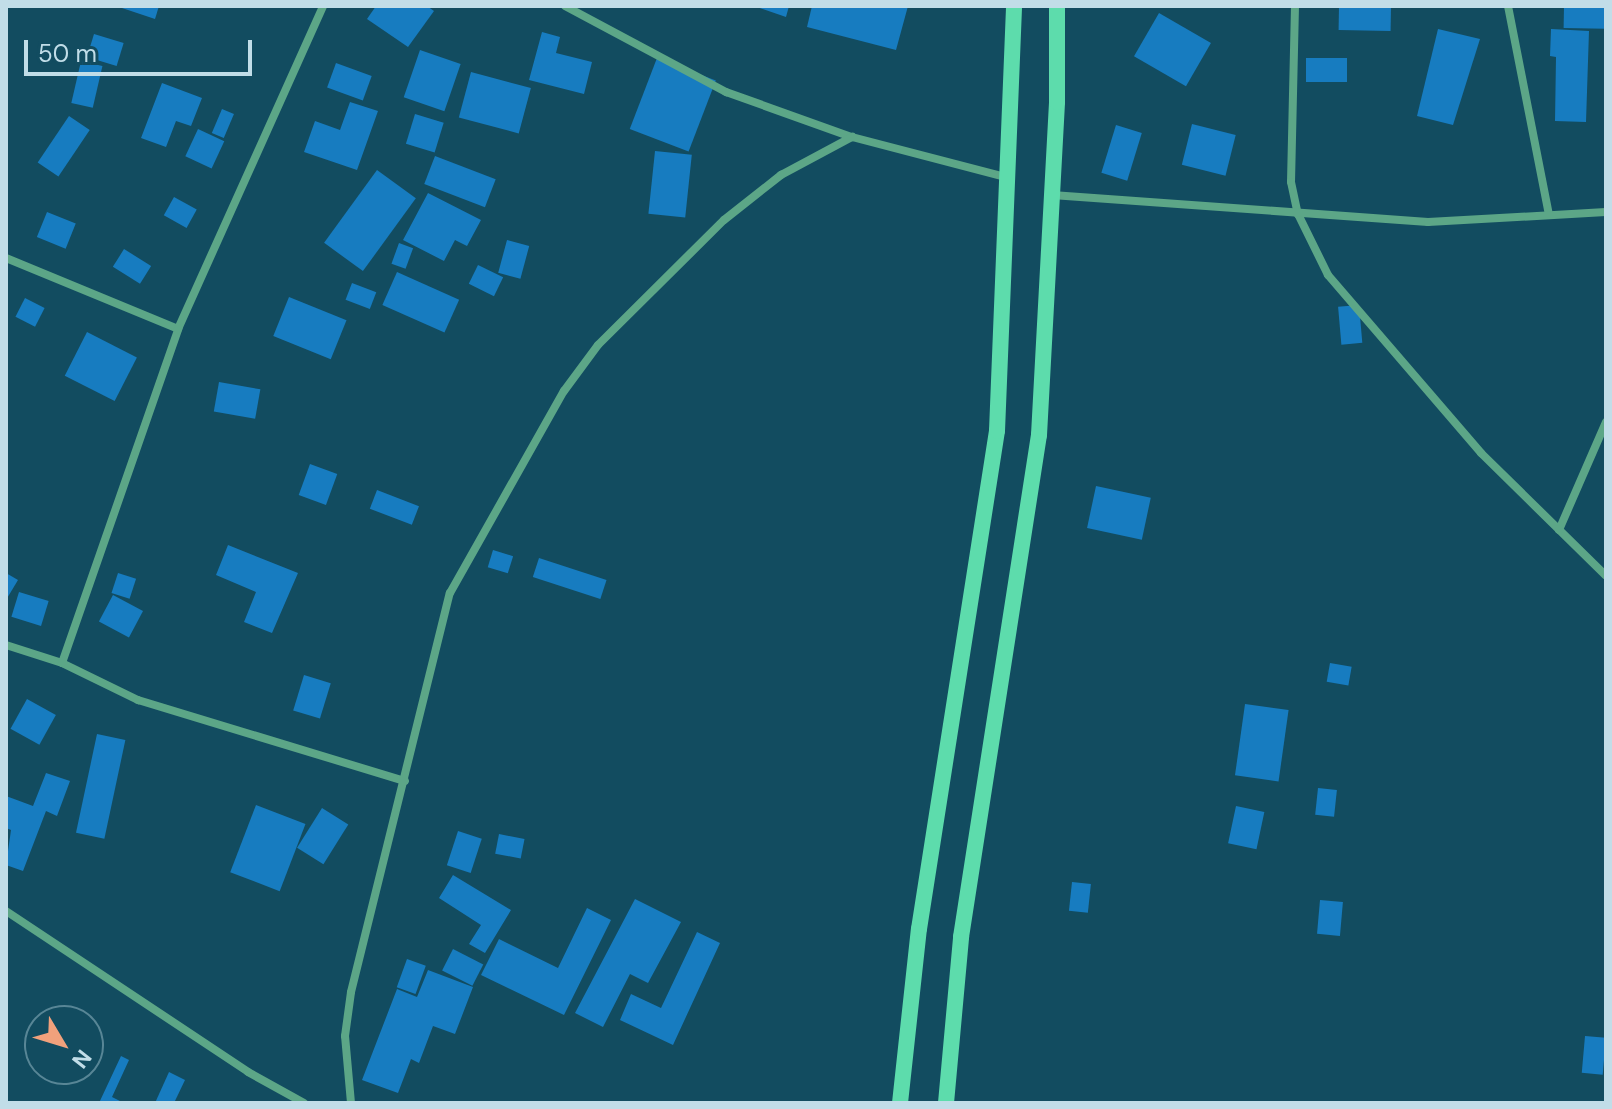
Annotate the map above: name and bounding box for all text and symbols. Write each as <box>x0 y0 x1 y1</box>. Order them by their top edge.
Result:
scale bar <box>28 24 256 74</box>
text: 50 m <box>38 38 97 69</box>
north arrow <box>24 1005 104 1085</box>
text: N <box>65 1044 98 1074</box>

